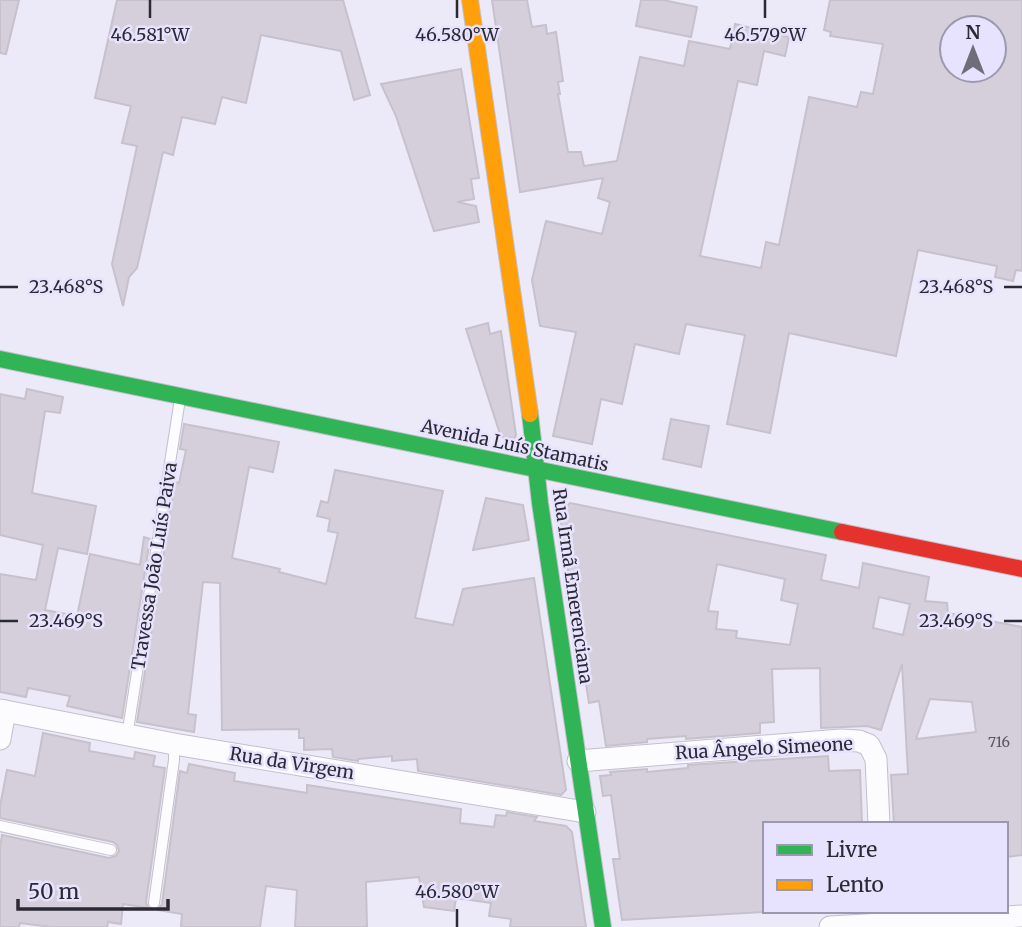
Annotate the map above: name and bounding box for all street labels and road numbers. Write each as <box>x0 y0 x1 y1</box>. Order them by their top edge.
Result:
street label: Avenida Luís Stamatis <box>418 414 611 476</box>
street label: Travessa João Luís Paiva <box>126 460 182 672</box>
street label: Rua Irmã Emerenciana <box>548 487 598 686</box>
street label: Rua Ângelo Simeone <box>675 732 853 764</box>
street label: Rua da Virgem <box>228 742 356 784</box>

